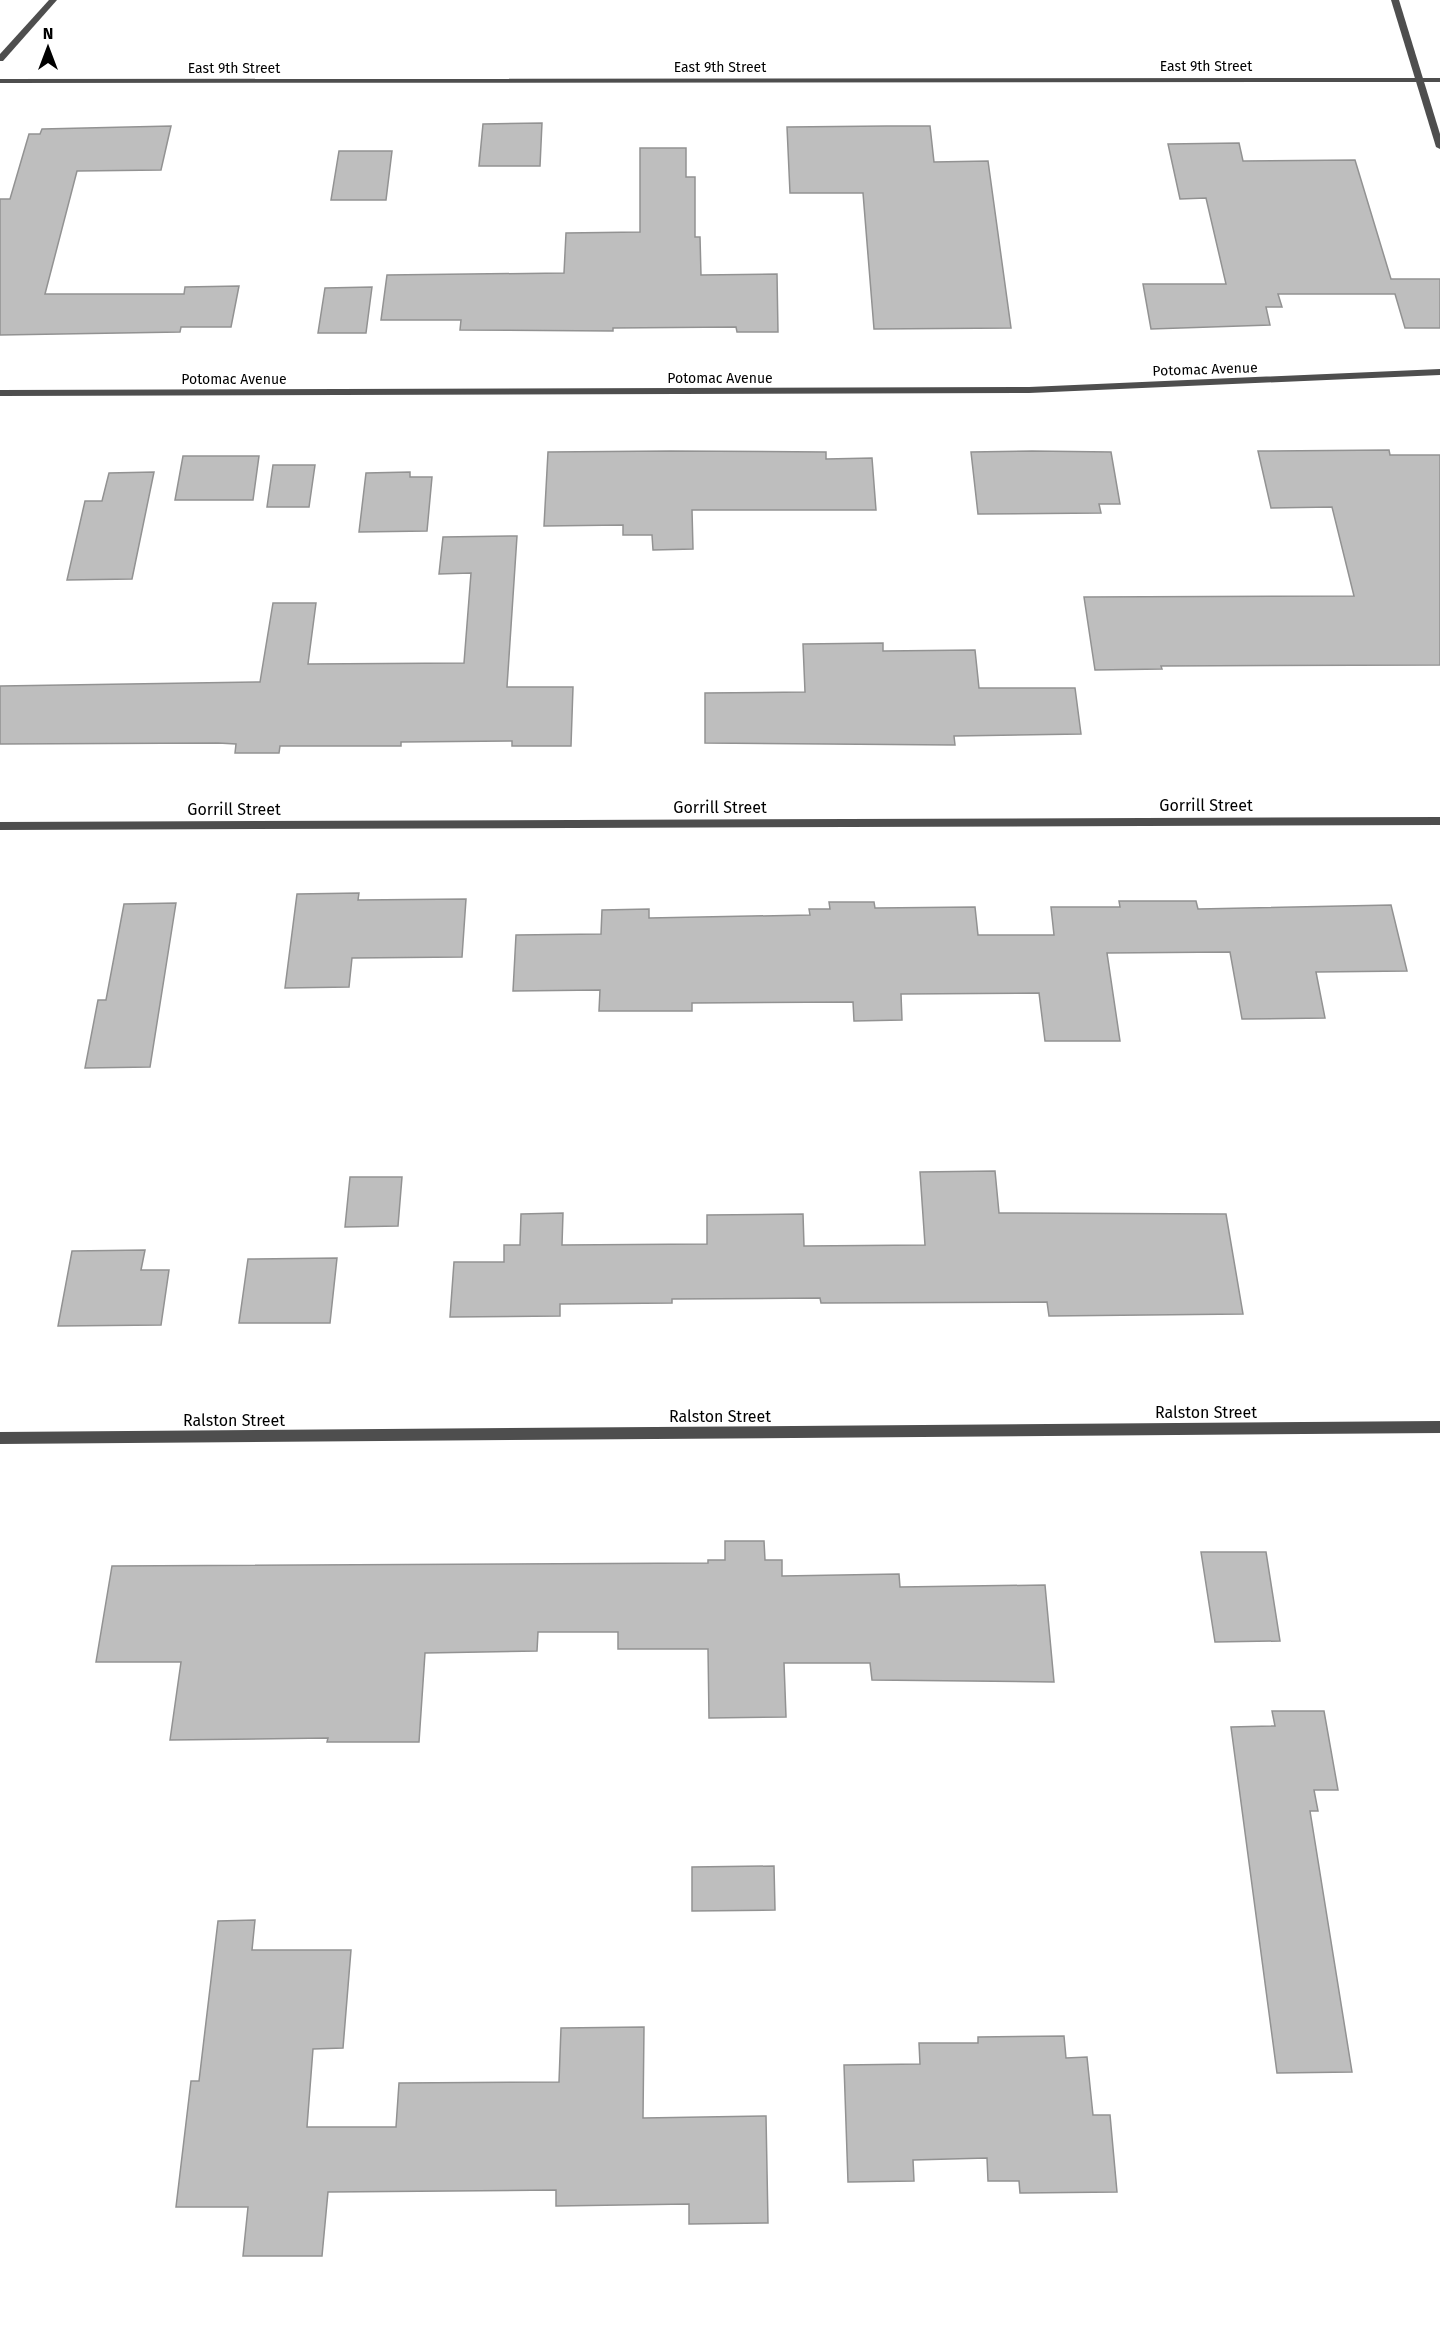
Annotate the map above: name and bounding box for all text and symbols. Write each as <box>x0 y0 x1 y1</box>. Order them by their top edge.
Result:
north arrow <box>18 18 78 78</box>
text: N <box>43 24 53 43</box>
street label: East 9th Street <box>1160 58 1253 75</box>
street label: East 9th Street <box>674 59 767 76</box>
street label: East 9th Street <box>188 60 281 77</box>
street label: Potomac Avenue <box>1152 359 1258 380</box>
street label: Potomac Avenue <box>667 370 773 387</box>
street label: Potomac Avenue <box>181 371 287 388</box>
street label: Gorrill Street <box>1159 796 1253 815</box>
street label: Gorrill Street <box>673 798 767 817</box>
street label: Gorrill Street <box>187 800 281 819</box>
street label: Ralston Street <box>1155 1403 1257 1422</box>
street label: Ralston Street <box>669 1407 771 1426</box>
street label: Ralston Street <box>183 1411 285 1430</box>

